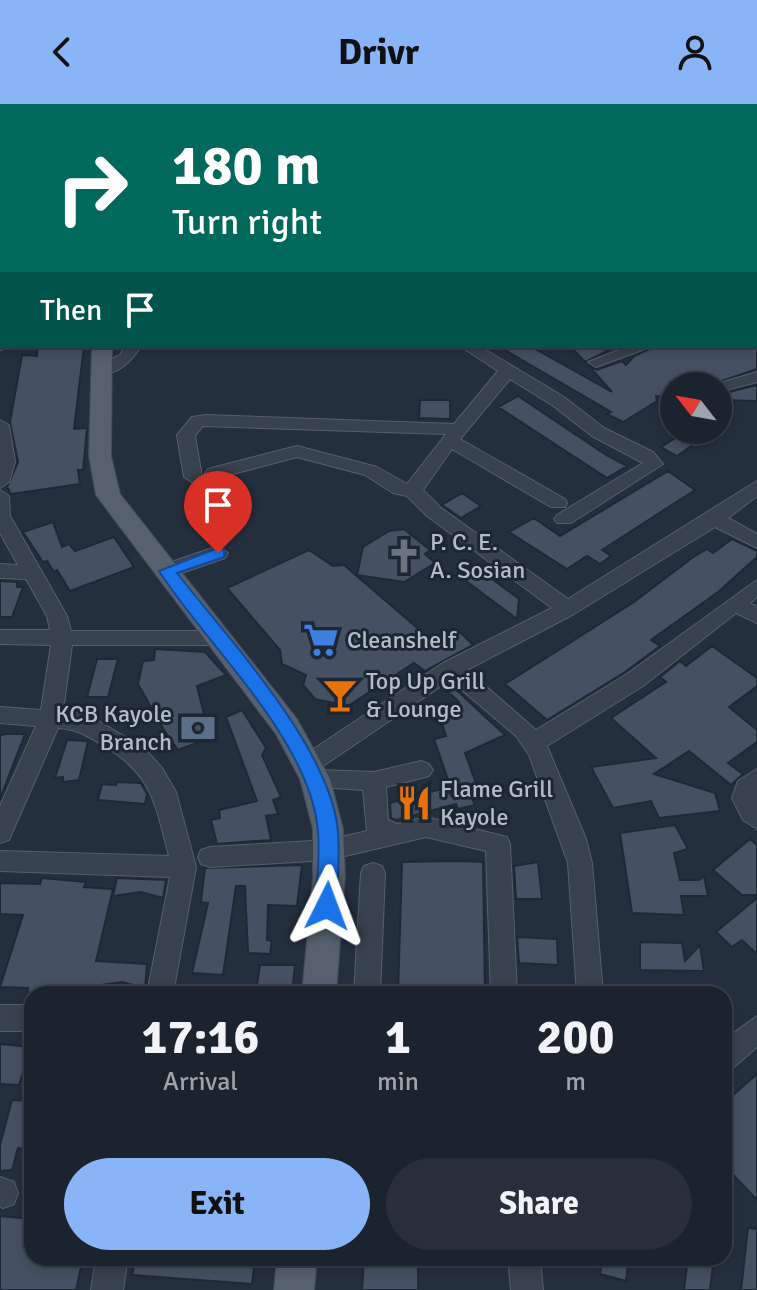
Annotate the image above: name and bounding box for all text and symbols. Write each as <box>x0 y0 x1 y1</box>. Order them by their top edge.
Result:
icon: back <box>40 30 84 74</box>
text: Drivr <box>338 30 419 75</box>
icon: person <box>673 30 717 74</box>
text: 180 m <box>172 131 320 200</box>
icon: right <box>40 136 144 240</box>
text: Turn right <box>172 200 322 245</box>
icon: arrive <box>118 288 162 332</box>
text: Then <box>40 292 102 329</box>
north arrow <box>660 372 732 444</box>
map controls <box>660 372 732 444</box>
pin <box>184 471 252 553</box>
icon: arrive <box>196 483 240 527</box>
place label: P. C. E. A. Sosian <box>430 527 525 585</box>
church icon: P. C. E. A. Sosian <box>385 537 423 575</box>
supermarket icon: Cleanshelf <box>302 621 340 659</box>
place label: Cleanshelf <box>347 625 457 655</box>
place label: Top Up Grill & Lounge <box>366 666 485 724</box>
bar icon: Top Up Grill & Lounge <box>321 676 359 714</box>
place label: KCB Kayole Branch <box>55 699 172 757</box>
bank icon: KCB Kayole Branch <box>179 709 217 747</box>
place label: Flame Grill Kayole <box>440 774 553 832</box>
restaurant icon: Flame Grill Kayole <box>395 784 433 822</box>
position arrow <box>285 864 369 948</box>
text: 17:16 <box>142 1008 259 1067</box>
text: 1 <box>385 1008 411 1067</box>
text: 200 <box>537 1008 614 1067</box>
text: Arrival <box>163 1066 238 1098</box>
text: min <box>377 1066 419 1098</box>
text: m <box>565 1066 586 1098</box>
button: Exit <box>64 1158 370 1250</box>
button: Share <box>386 1158 692 1250</box>

